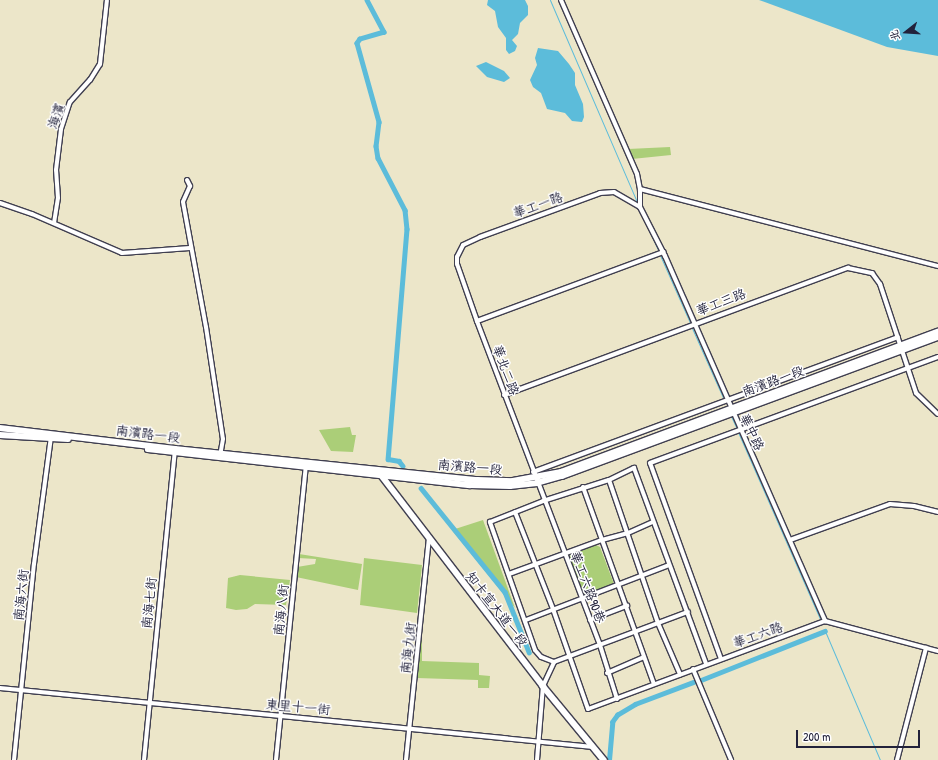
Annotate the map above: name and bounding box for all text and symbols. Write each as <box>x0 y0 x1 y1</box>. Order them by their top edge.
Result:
north arrow <box>886 12 926 52</box>
text: 北 <box>886 28 903 43</box>
street label: 海濱 <box>44 101 68 131</box>
street label: 華工一路 <box>511 189 565 221</box>
street label: 華工三路 <box>694 285 748 319</box>
street label: 華北二路 <box>490 343 522 397</box>
street label: 南濱路一段 <box>740 363 806 399</box>
street label: 華中路 <box>737 411 767 453</box>
street label: 南濱路一段 <box>115 422 181 446</box>
street label: 南濱路一段 <box>437 456 503 478</box>
street label: 華工六路90巷 <box>567 549 609 625</box>
street label: 南海六街 <box>11 568 31 622</box>
street label: 知卡宣大道一段 <box>463 568 531 650</box>
street label: 南海七街 <box>139 576 159 630</box>
street label: 南海八街 <box>271 583 291 637</box>
street label: 華工六路 <box>731 619 785 651</box>
street label: 南海九街 <box>398 621 418 675</box>
street label: 東里十一街 <box>265 696 331 718</box>
scale bar <box>798 722 922 748</box>
text: 200 m <box>803 728 830 745</box>

